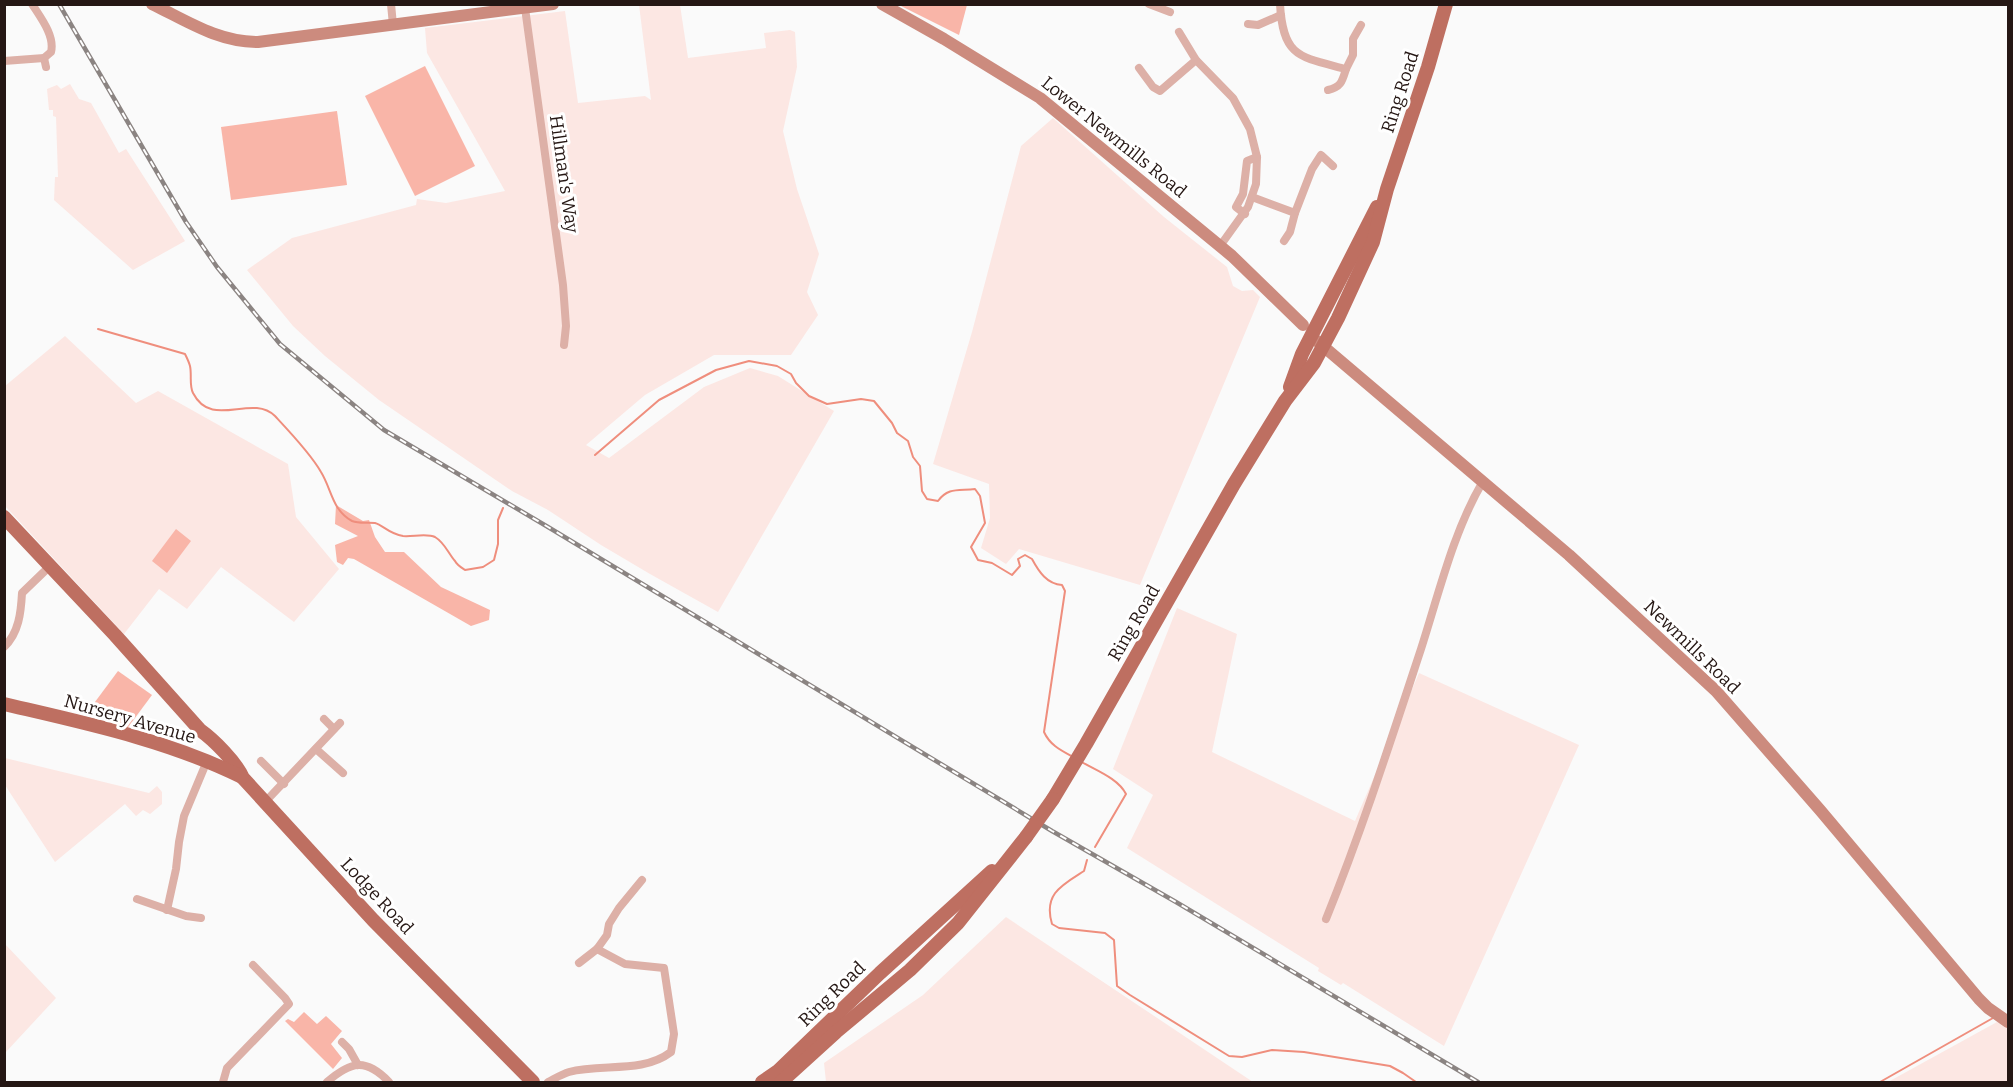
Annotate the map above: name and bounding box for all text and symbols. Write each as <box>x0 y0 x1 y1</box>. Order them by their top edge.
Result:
street label: Ring Road <box>1377 48 1424 136</box>
street label: Lower Newmills Road <box>1037 72 1191 203</box>
street label: Hillman's Way <box>545 114 583 235</box>
street label: Ring Road <box>1103 581 1165 665</box>
street label: Newmills Road <box>1639 596 1745 699</box>
street label: Nursery Avenue <box>62 690 198 748</box>
street label: Lodge Road <box>336 853 418 939</box>
street label: Ring Road <box>794 957 870 1031</box>

